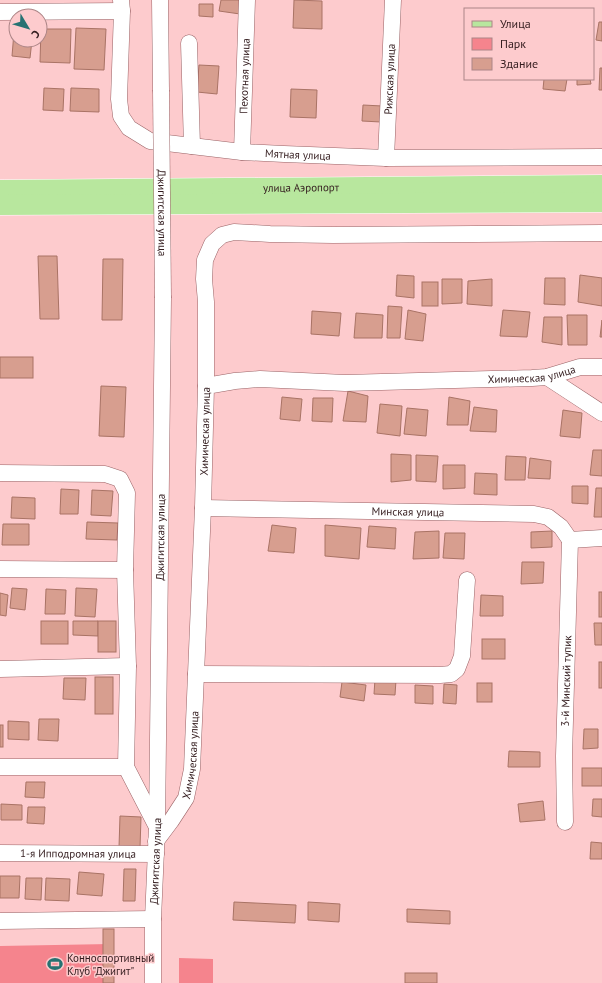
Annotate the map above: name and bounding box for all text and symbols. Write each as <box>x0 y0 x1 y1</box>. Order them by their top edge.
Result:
north arrow <box>8 8 48 48</box>
legend <box>464 8 594 80</box>
text: Улица <box>500 16 531 31</box>
text: С <box>28 27 43 41</box>
text: Парк <box>500 36 526 51</box>
street label: Пехотная улица <box>236 38 253 114</box>
street label: Рижская улица <box>381 43 398 115</box>
text: Здание <box>500 56 538 71</box>
street label: Мятная улица <box>265 146 331 163</box>
street label: Джигитская улица <box>155 170 170 256</box>
street label: улица Аэропорт <box>263 180 340 195</box>
street label: Химическая улица <box>487 362 577 386</box>
street label: Химическая улица <box>197 387 213 476</box>
street label: Джигитская улица <box>153 494 168 581</box>
street label: Минская улица <box>372 504 444 519</box>
street label: 3-й Минский тупик <box>558 635 574 727</box>
street label: Химическая улица <box>179 710 201 800</box>
street label: Джигитская улица <box>147 818 164 905</box>
street label: 1-я Ипподромная улица <box>20 846 136 861</box>
place label: Конноспортивный Клуб "Джигит" <box>67 951 154 978</box>
sports icon: Конноспортивный Клуб "Джигит" <box>46 955 64 973</box>

